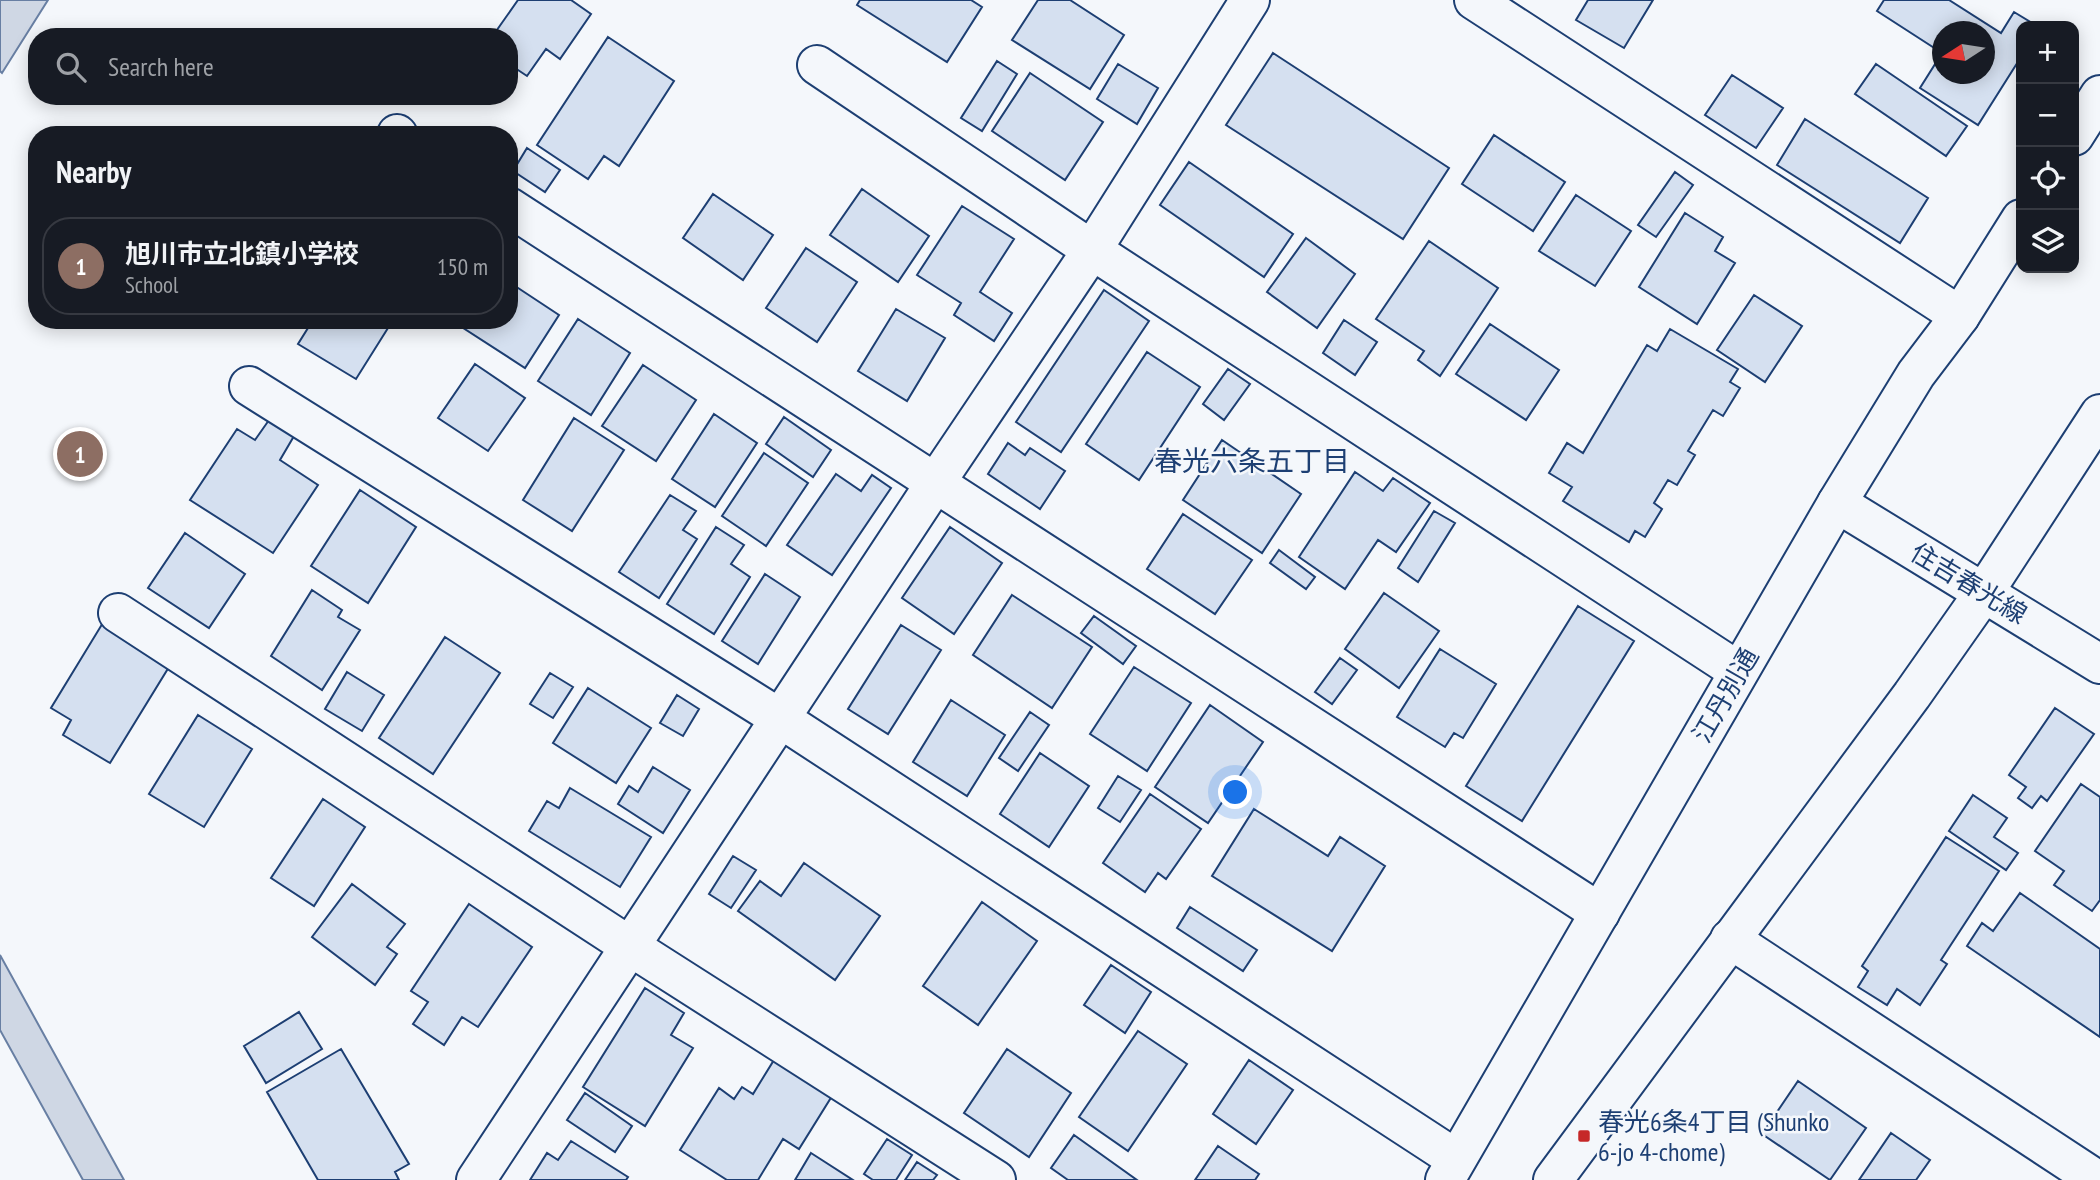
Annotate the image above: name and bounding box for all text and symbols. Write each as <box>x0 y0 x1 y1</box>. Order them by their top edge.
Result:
north arrow <box>1932 21 1995 84</box>
map controls <box>2016 21 2079 273</box>
button: + <box>2016 21 2079 84</box>
search box <box>28 28 518 105</box>
icon: search <box>52 48 90 86</box>
text: Search here <box>108 50 214 83</box>
button: − <box>2016 84 2079 147</box>
button: locate <box>2016 147 2079 210</box>
text: Nearby <box>56 152 131 191</box>
button: layers <box>2016 210 2079 273</box>
text: 旭川市立北鎮小学校 <box>125 237 359 270</box>
text: 1 <box>76 252 87 281</box>
text: 150 m <box>437 252 488 281</box>
text: School <box>125 270 178 299</box>
pin: 1 <box>57 428 103 480</box>
district label: 春光六条五丁目 <box>1154 442 1350 479</box>
street label: 住吉春光線 <box>1905 535 2033 631</box>
street label: 江丹別通 <box>1685 642 1765 748</box>
your location <box>1218 775 1252 809</box>
place label: 春光6条4丁目 (Shunko 6-jo 4-chome) <box>1598 1105 1829 1168</box>
marker: 春光6条4丁目 (Shunko 6-jo 4-chome) <box>1576 1128 1592 1144</box>

